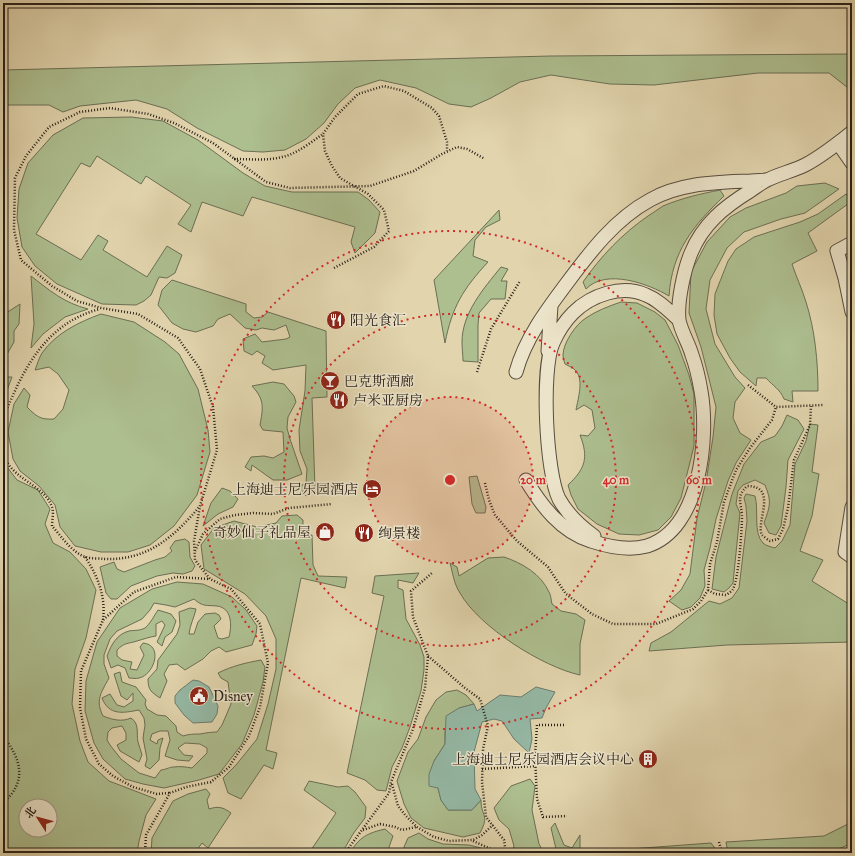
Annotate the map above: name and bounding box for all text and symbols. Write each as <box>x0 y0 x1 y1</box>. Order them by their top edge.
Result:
restaurant icon: 阳光食汇 <box>325 309 347 331</box>
place label: 阳光食汇 <box>350 312 406 329</box>
bar icon: 巴克斯酒廊 <box>319 370 341 392</box>
place label: 巴克斯酒廊 <box>344 373 414 390</box>
restaurant icon: 卢米亚厨房 <box>328 389 350 411</box>
place label: 卢米亚厨房 <box>353 392 423 409</box>
centre of rings <box>443 473 457 487</box>
text: 20 m <box>520 473 547 487</box>
text: 40 m <box>603 473 630 488</box>
text: 60 m <box>686 473 713 487</box>
hotel icon: 上海迪士尼乐园酒店 <box>361 478 383 500</box>
place label: 上海迪士尼乐园酒店 <box>232 481 358 498</box>
shop icon: 奇妙仙子礼品屋 <box>314 521 336 543</box>
restaurant icon: 绚景楼 <box>353 522 375 544</box>
place label: 奇妙仙子礼品屋 <box>213 524 311 541</box>
place label: 绚景楼 <box>378 525 420 542</box>
public building icon: Disney <box>188 685 210 707</box>
place label: Disney <box>213 688 253 705</box>
building icon: 上海迪士尼乐园酒店会议中心 <box>637 748 659 770</box>
place label: 上海迪士尼乐园酒店会议中心 <box>452 751 634 768</box>
north arrow <box>18 798 58 838</box>
text: 北 <box>22 804 39 821</box>

